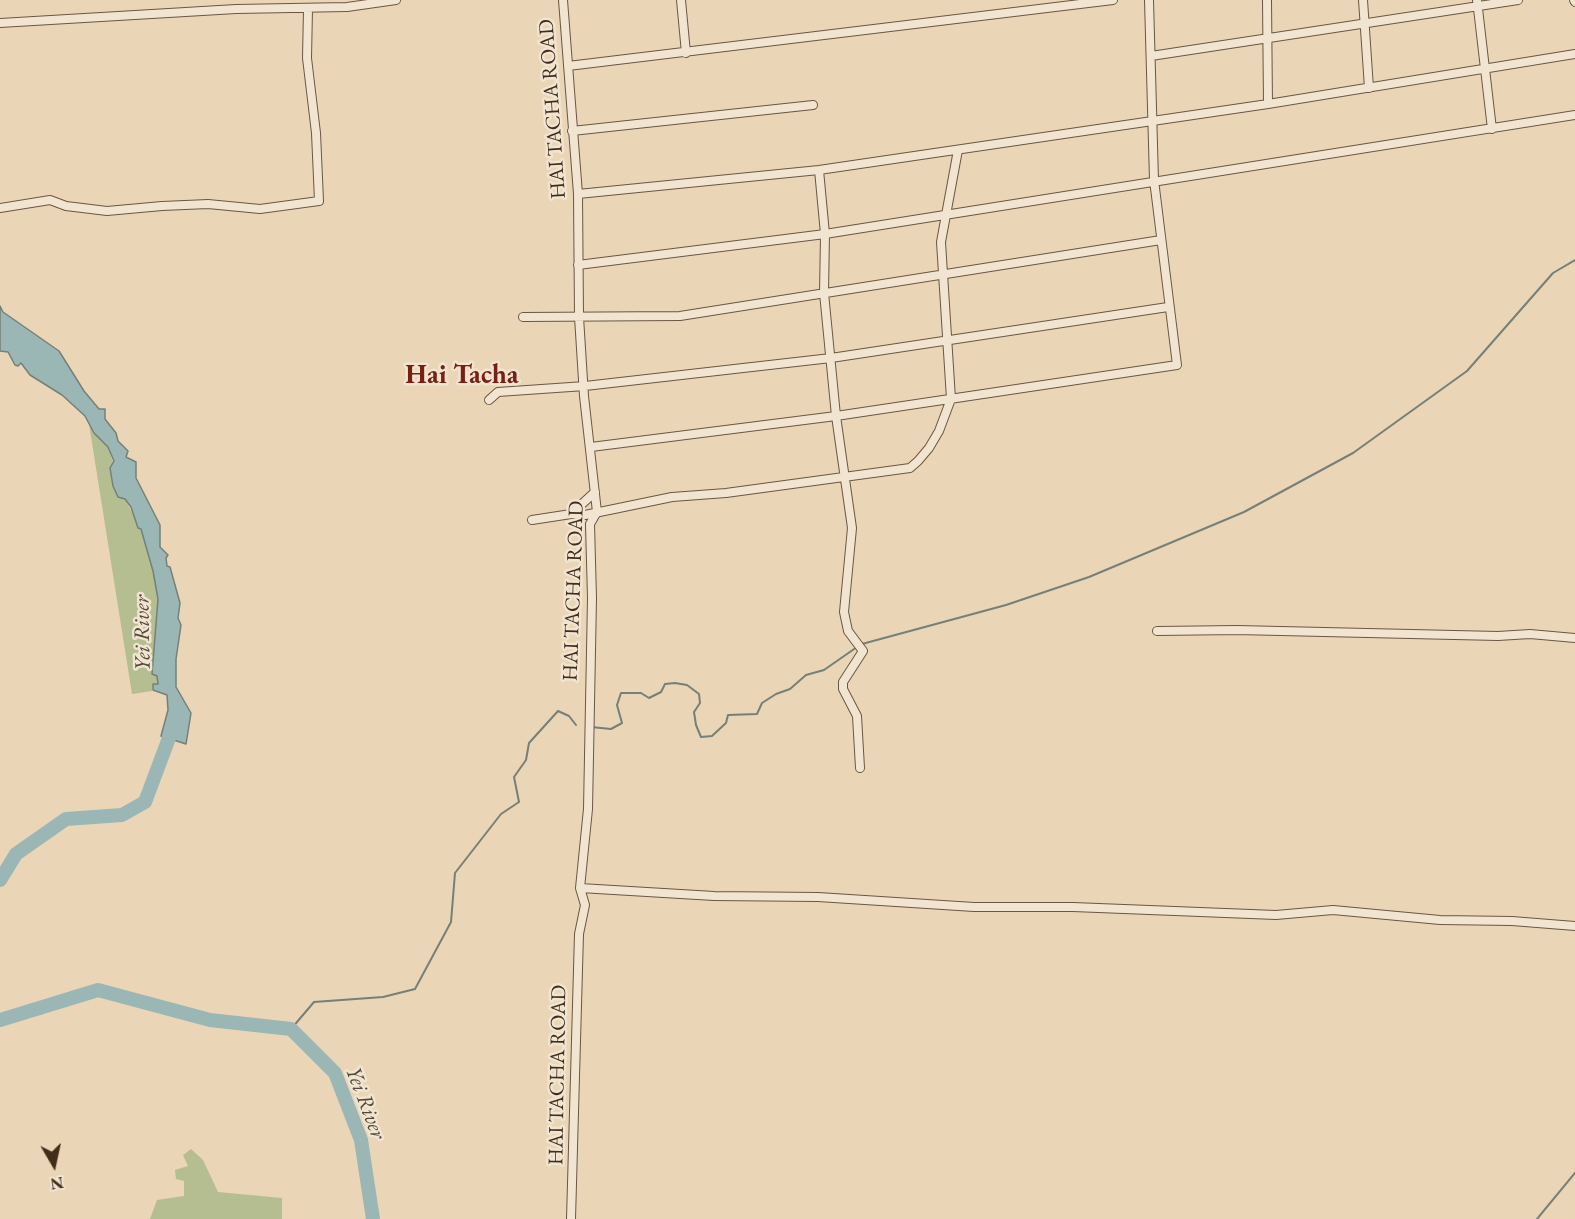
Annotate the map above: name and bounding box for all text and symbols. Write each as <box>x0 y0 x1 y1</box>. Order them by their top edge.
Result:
street label: HAI TACHA ROAD <box>534 18 572 200</box>
district label: Hai Tacha <box>405 360 519 392</box>
street label: HAI TACHA ROAD <box>558 500 590 682</box>
water label: Yei River <box>129 595 157 671</box>
street label: HAI TACHA ROAD <box>544 985 572 1165</box>
water label: Yei River <box>339 1063 391 1143</box>
north arrow <box>24 1135 84 1195</box>
text: N <box>49 1172 65 1195</box>

